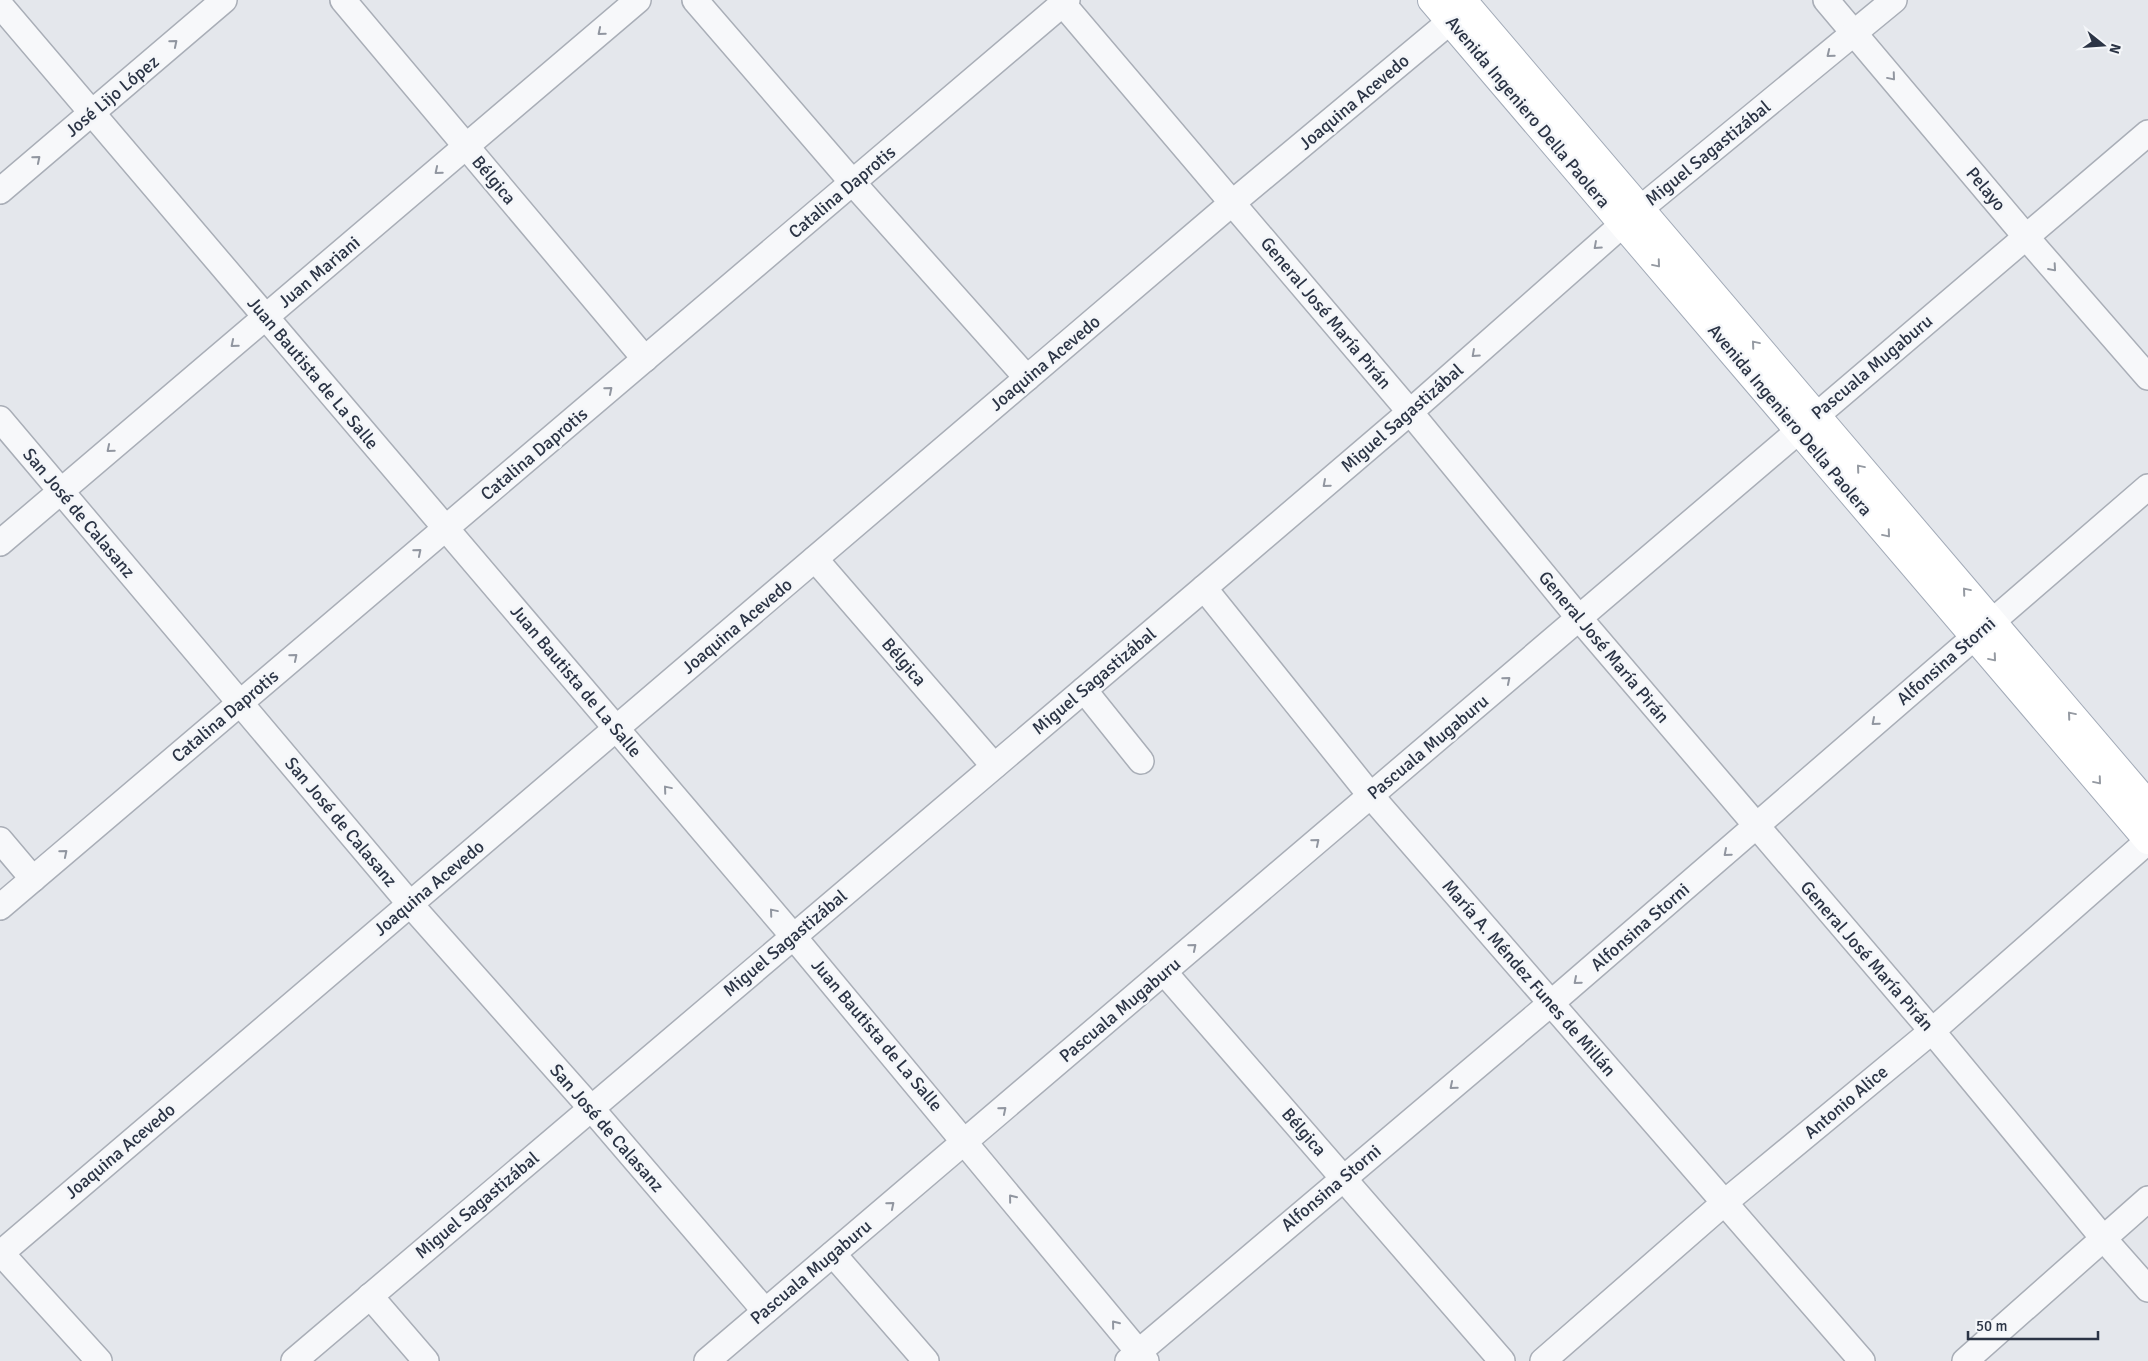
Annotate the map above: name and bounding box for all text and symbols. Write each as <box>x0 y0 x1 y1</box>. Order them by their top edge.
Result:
street label: Avenida Ingeniero Della Paolera <box>1441 11 1615 213</box>
north arrow <box>2078 20 2128 70</box>
one-way arrow <box>598 26 607 35</box>
one-way arrow <box>169 39 178 48</box>
text: N <box>2105 42 2125 56</box>
one-way arrow <box>1827 48 1836 56</box>
street label: Joaquina Acevedo <box>1294 49 1414 155</box>
street label: José Lijo López <box>61 50 163 142</box>
one-way arrow <box>1886 72 1895 81</box>
street label: Miguel Sagastizábal <box>1641 96 1775 210</box>
street label: Catalina Daprotis <box>784 141 900 243</box>
street label: Bélgica <box>467 151 521 209</box>
one-way arrow <box>31 157 40 165</box>
street label: Pelayo <box>1961 163 2011 215</box>
one-way arrow <box>434 165 443 174</box>
street label: Juan Mariani <box>274 231 364 313</box>
street label: General José María Pirán <box>1256 233 1396 393</box>
one-way arrow <box>1593 240 1602 249</box>
one-way arrow <box>1651 258 1660 267</box>
one-way arrow <box>2047 263 2056 272</box>
street label: Juan Bautista de La Salle <box>243 292 383 454</box>
street label: Joaquina Acevedo <box>985 310 1105 416</box>
street label: Pascuala Mugaburu <box>1807 310 1937 424</box>
street label: Avenida Ingeniero Della Paolera <box>1703 319 1877 521</box>
one-way arrow <box>230 339 239 348</box>
one-way arrow <box>1752 341 1761 350</box>
one-way arrow <box>1472 348 1481 357</box>
street label: Miguel Sagastizábal <box>1336 359 1468 477</box>
one-way arrow <box>603 387 612 396</box>
street label: Catalina Daprotis <box>476 403 592 505</box>
street label: San José de Calasanz <box>18 444 140 582</box>
one-way arrow <box>106 444 115 453</box>
one-way arrow <box>1857 464 1866 473</box>
one-way arrow <box>1323 478 1332 487</box>
one-way arrow <box>1882 528 1891 537</box>
one-way arrow <box>412 549 421 558</box>
street label: General José María Pirán <box>1534 567 1674 727</box>
street label: Joaquina Acevedo <box>677 573 797 679</box>
one-way arrow <box>1962 588 1971 597</box>
street label: Juan Bautista de La Salle <box>506 600 646 762</box>
street label: Alfonsina Storni <box>1892 612 2000 710</box>
street label: Miguel Sagastizábal <box>1028 623 1160 739</box>
street label: Bélgica <box>877 633 931 691</box>
one-way arrow <box>1987 652 1996 661</box>
one-way arrow <box>288 654 297 663</box>
street label: Catalina Daprotis <box>167 665 283 767</box>
one-way arrow <box>1501 676 1510 685</box>
street label: Pascuala Mugaburu <box>1363 690 1493 804</box>
one-way arrow <box>2068 712 2077 721</box>
one-way arrow <box>1872 717 1881 726</box>
street label: San José de Calasanz <box>280 753 402 891</box>
one-way arrow <box>2092 776 2101 785</box>
one-way arrow <box>664 785 673 794</box>
street label: Joaquina Acevedo <box>369 835 489 941</box>
one-way arrow <box>1311 839 1320 848</box>
one-way arrow <box>1724 847 1733 855</box>
one-way arrow <box>58 850 67 859</box>
street label: María A. Méndez Funes de Millán <box>1438 875 1620 1081</box>
street label: General José María Pirán <box>1796 876 1938 1036</box>
street label: Alfonsina Storni <box>1586 878 1694 976</box>
street label: Miguel Sagastizábal <box>719 885 851 1001</box>
one-way arrow <box>769 909 778 918</box>
one-way arrow <box>1187 944 1196 953</box>
street label: Pascuala Mugaburu <box>1055 953 1185 1067</box>
street label: Juan Bautista de La Salle <box>807 954 947 1116</box>
one-way arrow <box>1574 976 1583 984</box>
street label: San José de Calasanz <box>545 1059 669 1197</box>
street label: Antonio Alice <box>1800 1061 1892 1143</box>
one-way arrow <box>1450 1080 1459 1089</box>
street label: Joaquina Acevedo <box>60 1098 180 1204</box>
street label: Bélgica <box>1277 1103 1331 1161</box>
one-way arrow <box>997 1106 1006 1115</box>
street label: Alfonsina Storni <box>1277 1140 1385 1236</box>
street label: Miguel Sagastizábal <box>411 1147 543 1263</box>
one-way arrow <box>1009 1195 1017 1204</box>
one-way arrow <box>885 1202 894 1211</box>
street label: Pascuala Mugaburu <box>746 1215 876 1329</box>
scale bar <box>1968 1308 2098 1340</box>
text: 50 m <box>1976 1317 2007 1335</box>
one-way arrow <box>1111 1320 1120 1329</box>

